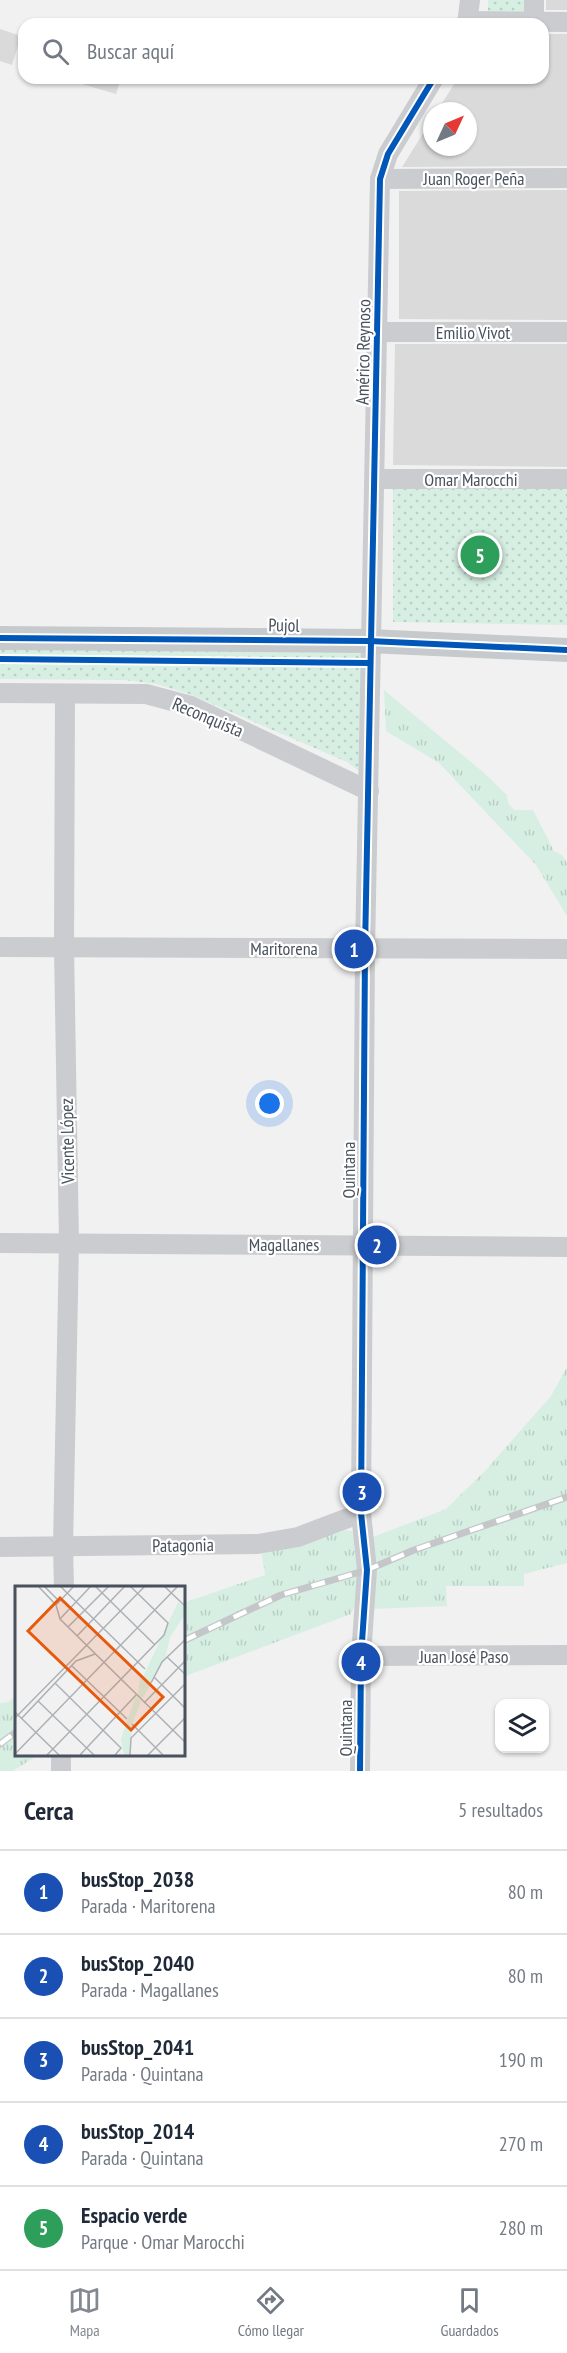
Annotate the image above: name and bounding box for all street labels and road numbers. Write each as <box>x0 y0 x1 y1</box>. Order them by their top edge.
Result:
street label: Juan Roger Peña <box>423 167 524 190</box>
street label: Américo Reynoso <box>351 299 375 405</box>
street label: Emilio Vivot <box>436 321 510 344</box>
street label: Omar Marocchi <box>424 468 518 491</box>
street label: Pujol <box>268 613 301 637</box>
street label: Reconquista <box>169 692 247 742</box>
street label: Maritorena <box>250 937 318 960</box>
street label: Vicente López <box>55 1098 79 1185</box>
street label: Quintana <box>337 1142 360 1198</box>
street label: Magallanes <box>249 1233 319 1256</box>
street label: Patagonia <box>152 1533 214 1557</box>
street label: Juan José Paso <box>418 1645 509 1668</box>
street label: Quintana <box>334 1700 357 1756</box>

